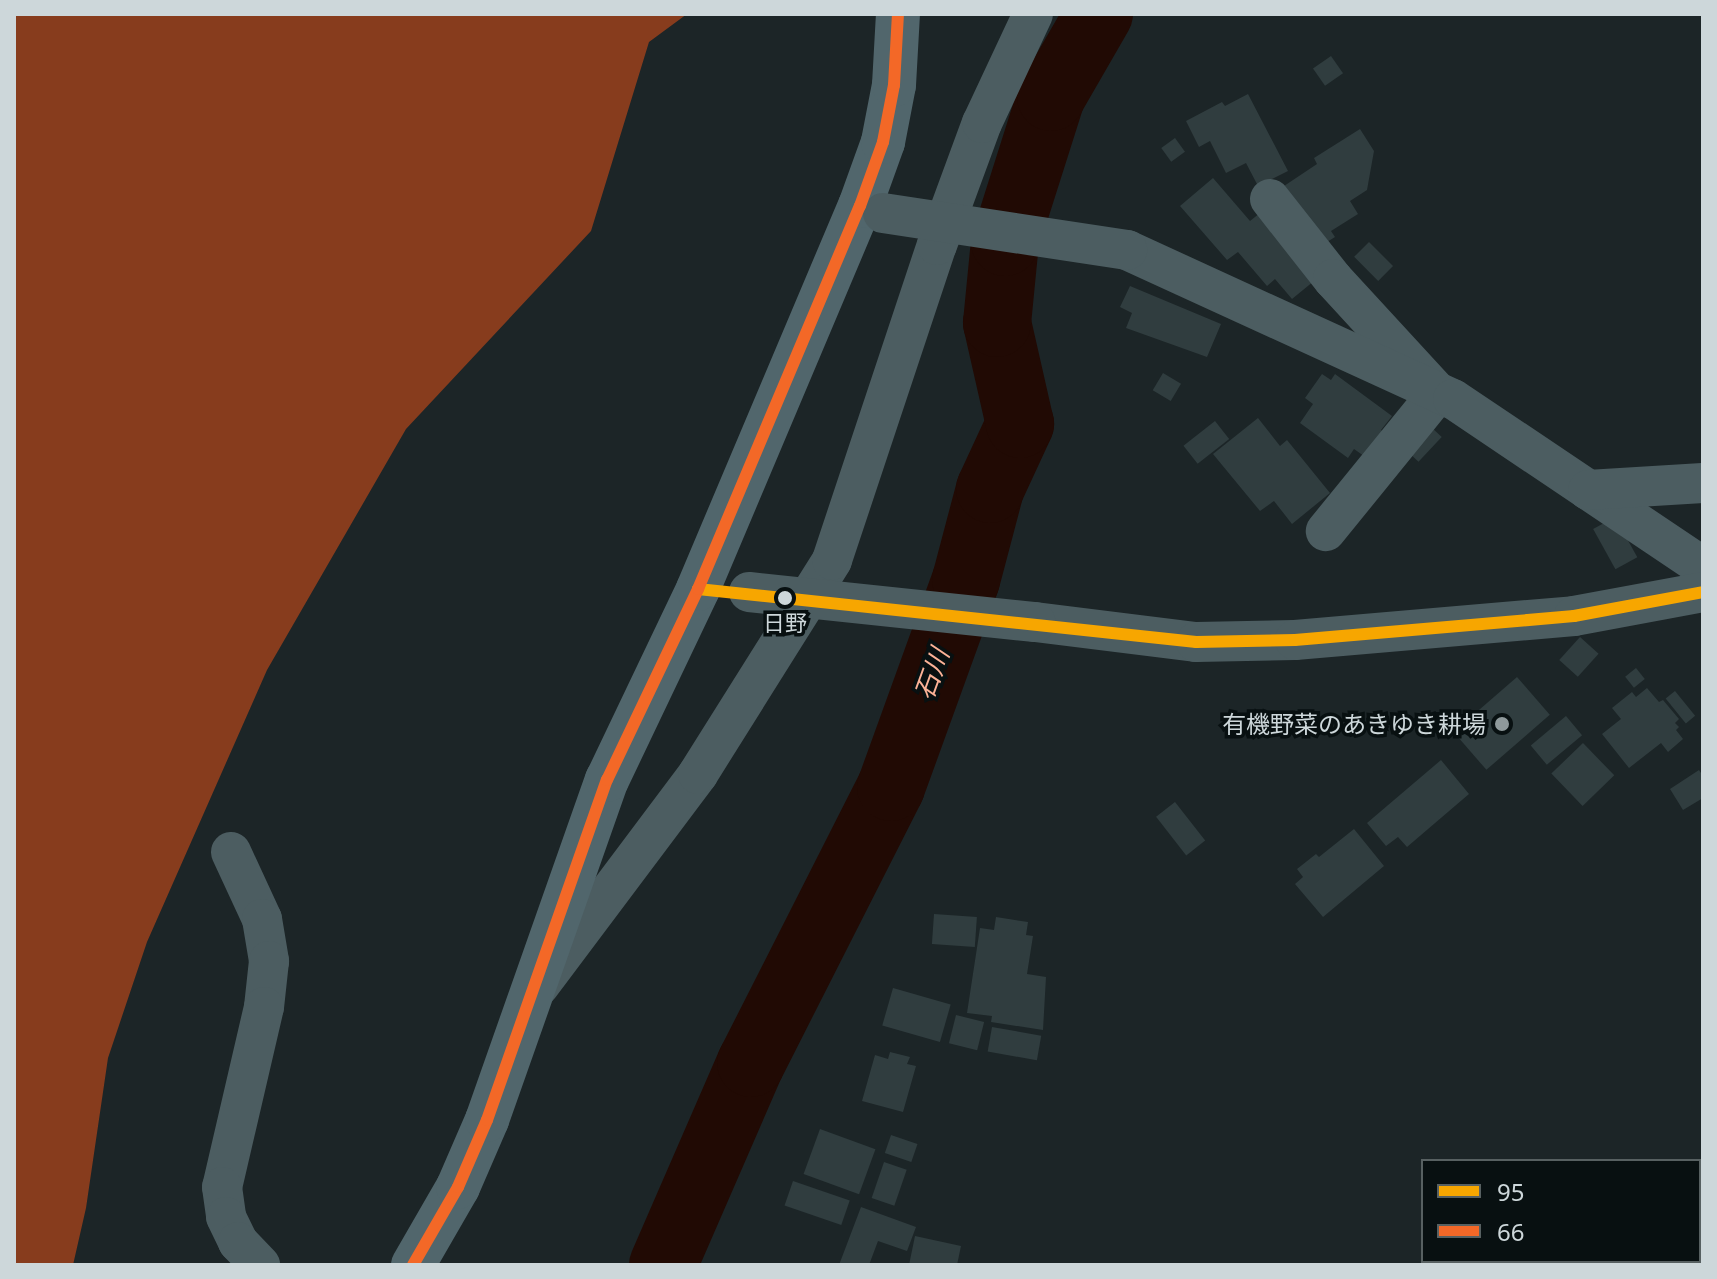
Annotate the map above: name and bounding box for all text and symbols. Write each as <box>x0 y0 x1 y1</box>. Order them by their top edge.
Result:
marker: 日野 <box>777 590 793 606</box>
place label: 日野 <box>763 610 807 636</box>
water label: 石川 <box>908 644 956 704</box>
place label: 有機野菜のあきゆき耕場 <box>1222 710 1486 738</box>
marker: 有機野菜のあきゆき耕場 <box>1493 715 1511 733</box>
legend <box>1421 1159 1701 1263</box>
text: 95 <box>1497 1175 1524 1208</box>
text: 66 <box>1497 1215 1524 1248</box>

